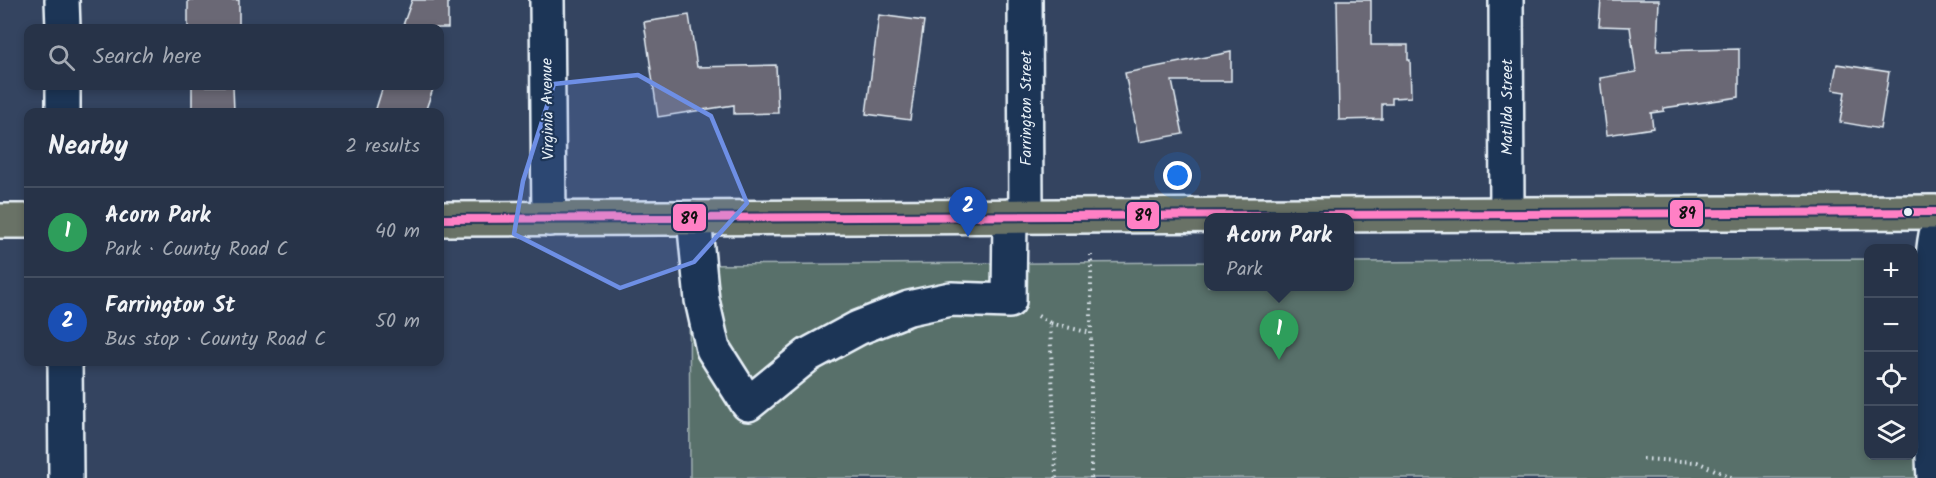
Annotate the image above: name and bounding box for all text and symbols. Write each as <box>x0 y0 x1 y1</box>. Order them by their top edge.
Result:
search box <box>24 24 444 90</box>
text: Search here <box>93 40 201 75</box>
icon: search <box>45 41 78 74</box>
street label: Farrington Street <box>1014 50 1039 166</box>
street label: Virginia Avenue <box>535 58 561 160</box>
street label: Matilda Street <box>1495 58 1520 155</box>
text: Nearby <box>48 126 128 168</box>
text: 2 results <box>345 131 420 163</box>
your location <box>1163 161 1192 190</box>
pin: 2 <box>948 188 988 237</box>
text: Acorn Park <box>105 199 210 234</box>
line badge: 89 <box>1669 199 1704 228</box>
line badge: 89 <box>1126 201 1160 230</box>
text: 89 <box>1678 202 1696 227</box>
line badge: 89 <box>672 203 707 232</box>
text: 89 <box>1134 204 1152 229</box>
unlabelled marker <box>1902 206 1914 218</box>
text: 89 <box>680 207 698 232</box>
popup <box>1204 213 1354 291</box>
text: 1 <box>64 216 71 248</box>
text: 40 m <box>375 216 420 248</box>
text: Acorn Park <box>1226 219 1332 254</box>
text: Park · County Road C <box>105 234 289 266</box>
map controls <box>1864 244 1918 460</box>
button: + <box>1864 244 1918 298</box>
text: Park <box>1226 254 1263 286</box>
text: Farrington St <box>105 289 235 324</box>
button: − <box>1864 298 1918 352</box>
text: 2 <box>62 306 73 338</box>
text: 50 m <box>375 306 420 338</box>
pin: 1 <box>1260 310 1298 360</box>
text: Bus stop · County Road C <box>105 324 326 356</box>
button: locate <box>1864 352 1918 406</box>
button: layers <box>1864 406 1918 460</box>

